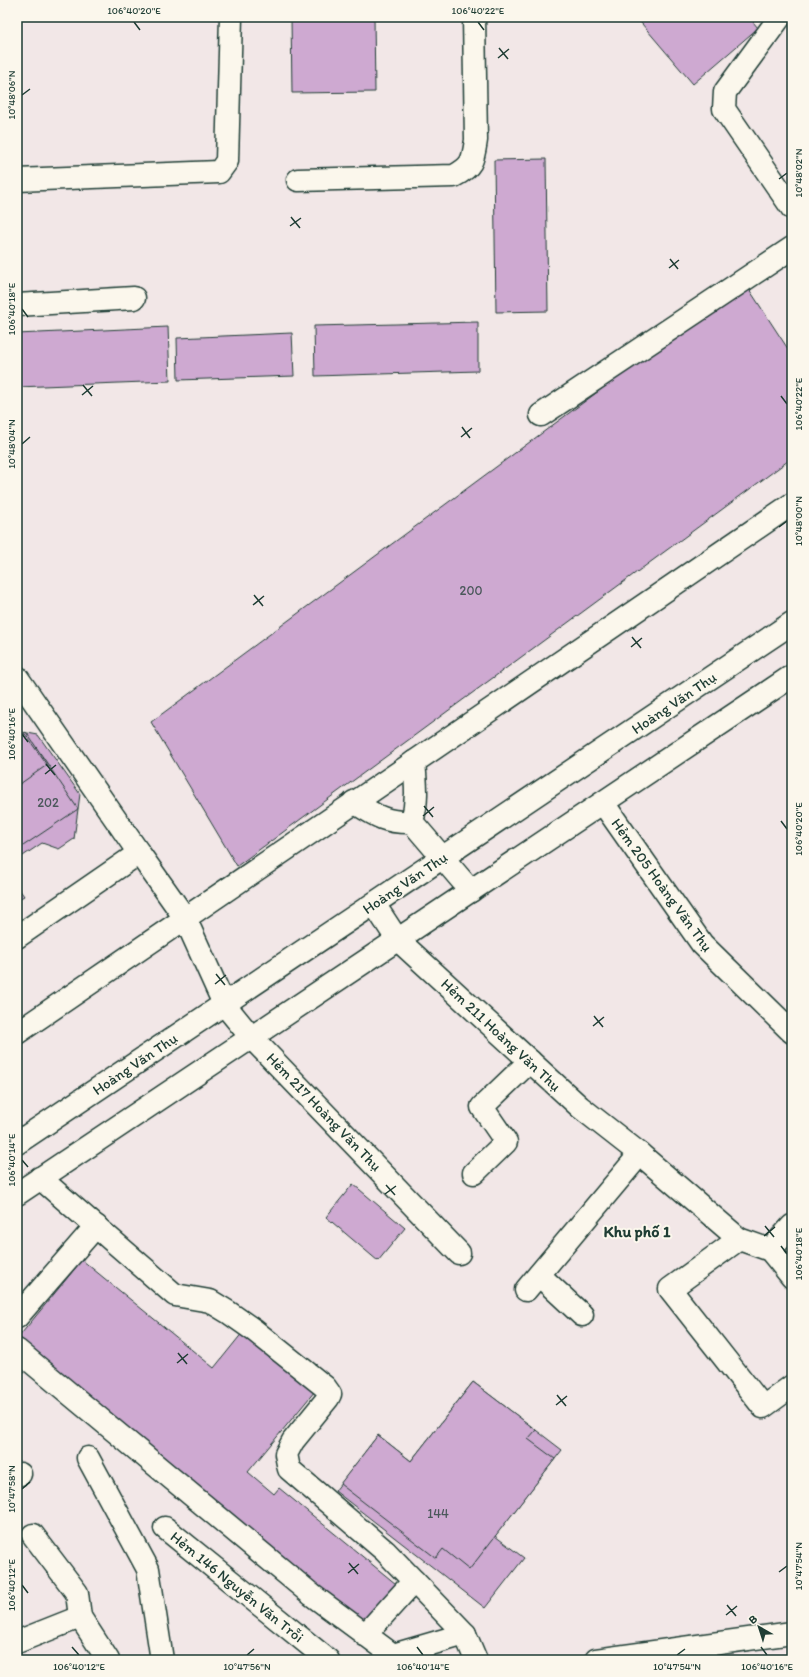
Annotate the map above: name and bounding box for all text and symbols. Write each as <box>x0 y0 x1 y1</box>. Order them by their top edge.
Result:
text: 106°40'20"E <box>107 4 161 17</box>
text: 106°40'22"E <box>452 4 505 17</box>
text: 10°48'06"N <box>5 70 18 119</box>
text: 10°48'02"N <box>792 148 805 197</box>
text: 106°40'18"E <box>5 282 18 335</box>
text: 106°40'22"E <box>792 377 805 430</box>
text: 10°48'04"N <box>5 419 18 469</box>
text: 10°48'00"N <box>792 496 805 546</box>
house number: 200 <box>460 583 482 598</box>
street label: Hoàng Văn Thụ <box>628 668 720 738</box>
text: 106°40'16"E <box>5 707 18 760</box>
house number: 202 <box>37 795 59 810</box>
text: 106°40'20"E <box>792 802 805 856</box>
street label: Hẻm 205 Hoàng Văn Thụ <box>608 815 716 955</box>
street label: Hoàng Văn Thụ <box>359 848 451 918</box>
street label: Hẻm 211 Hoàng Văn Thụ <box>437 975 565 1095</box>
street label: Hoàng Văn Thụ <box>89 1029 181 1099</box>
street label: Hẻm 217 Hoàng Văn Thụ <box>263 1049 385 1175</box>
text: 106°40'14"E <box>5 1133 18 1186</box>
district label: Khu phố 1 <box>604 1222 671 1242</box>
text: 106°40'18"E <box>792 1227 805 1280</box>
text: 10°47'58"N <box>5 1465 18 1513</box>
house number: 144 <box>427 1506 449 1521</box>
street label: Hẻm 146 Nguyễn Văn Trỗi <box>167 1528 307 1646</box>
text: 10°47'54"N <box>792 1542 805 1590</box>
text: 106°40'12"E <box>5 1558 18 1611</box>
north arrow <box>739 1607 779 1647</box>
text: B <box>746 1612 760 1627</box>
text: 106°40'12"E <box>53 1660 106 1673</box>
text: 10°47'56"N <box>223 1660 271 1673</box>
text: 106°40'14"E <box>397 1660 450 1673</box>
text: 10°47'54"N <box>653 1660 701 1673</box>
text: 106°40'16"E <box>741 1660 794 1673</box>

